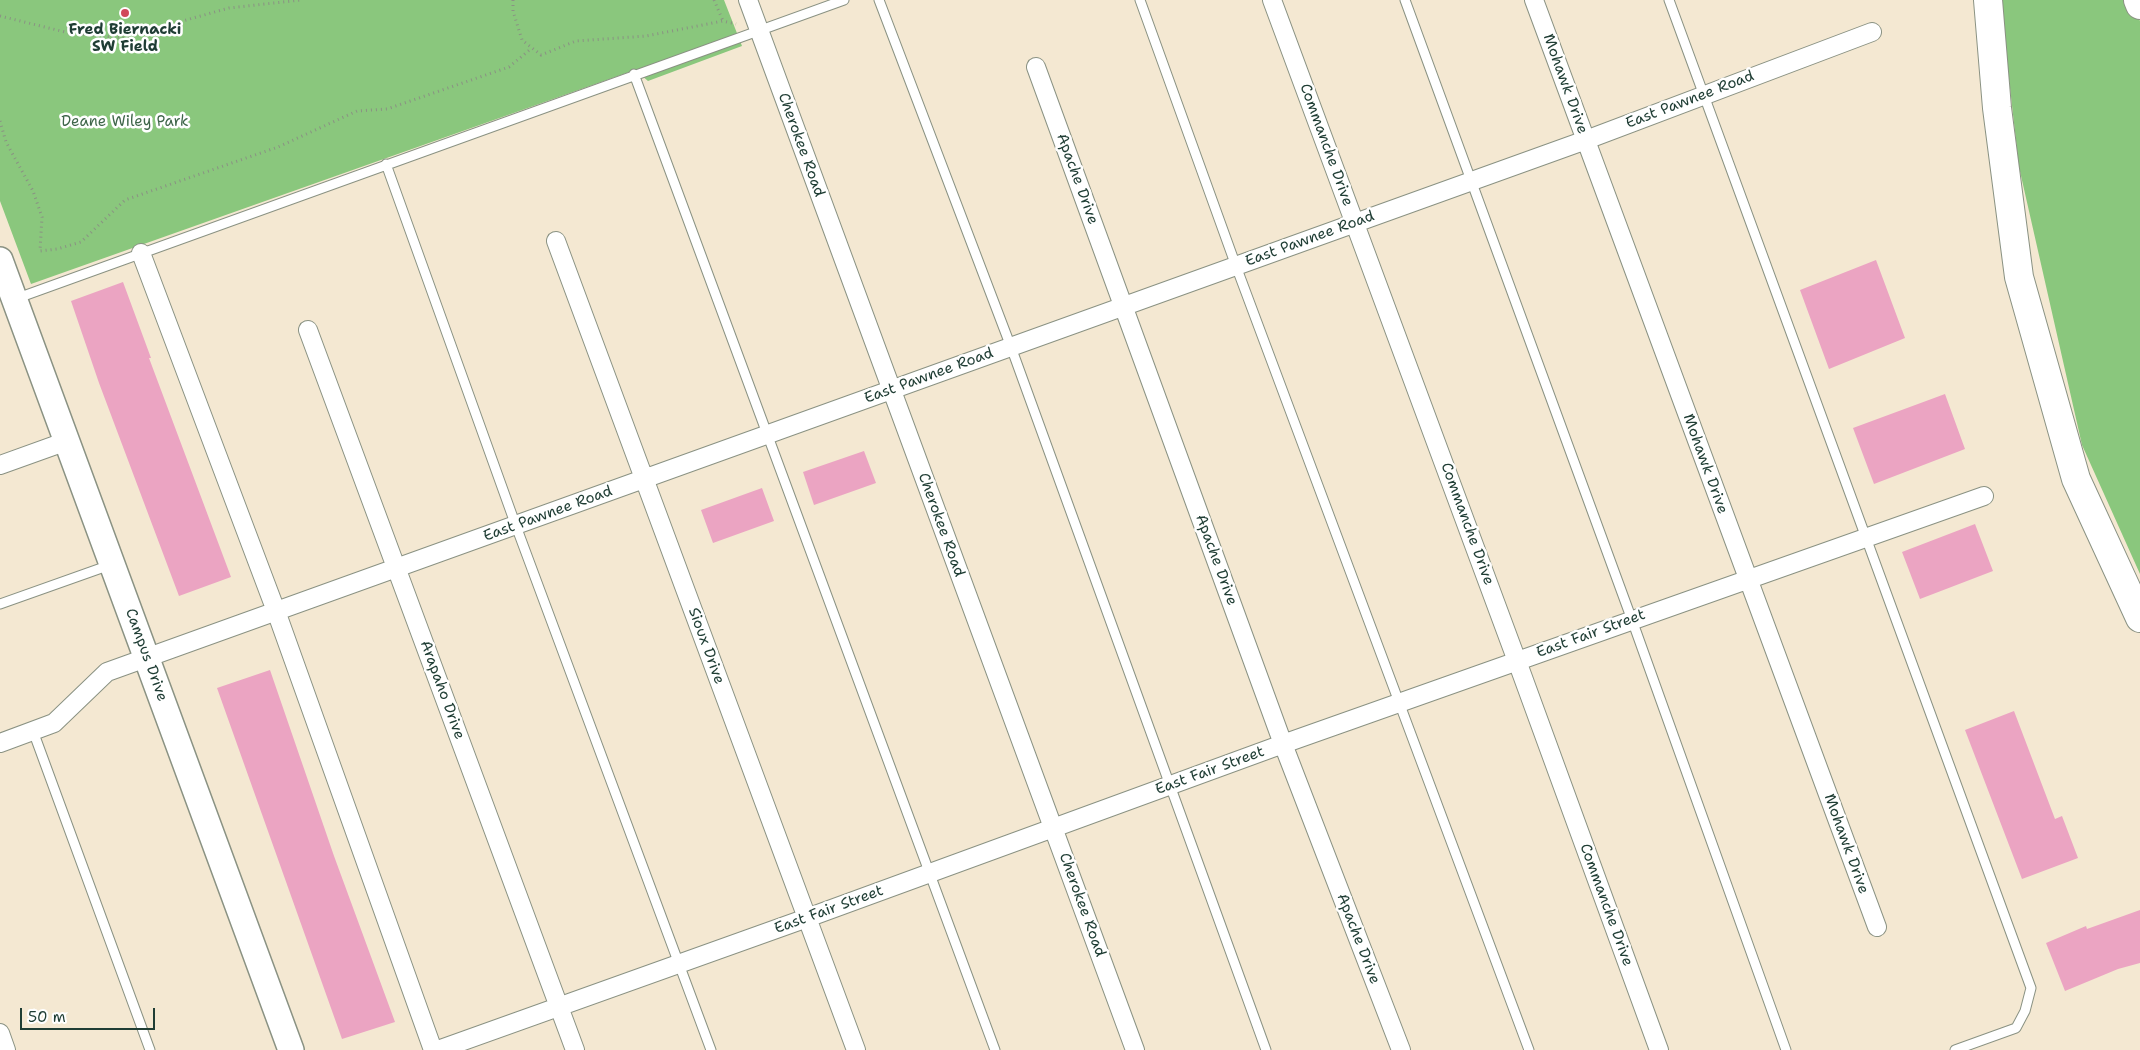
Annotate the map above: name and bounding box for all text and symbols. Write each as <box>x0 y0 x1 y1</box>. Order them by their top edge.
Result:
marker: Fred Biernacki SW Field <box>119 7 131 19</box>
place label: Fred Biernacki SW Field <box>69 21 181 56</box>
street label: Mohawk Drive <box>1539 32 1591 136</box>
street label: East Pawnee Road <box>1623 67 1757 133</box>
street label: Commanche Drive <box>1295 81 1357 209</box>
street label: Cherokee Road <box>774 91 828 199</box>
park label: Deane Wiley Park <box>61 113 189 131</box>
street label: Apache Drive <box>1052 131 1102 227</box>
street label: East Pawnee Road <box>1243 207 1377 271</box>
street label: East Pawnee Road <box>862 344 996 408</box>
street label: Mohawk Drive <box>1679 412 1731 516</box>
street label: Commanche Drive <box>1436 460 1498 588</box>
street label: Cherokee Road <box>914 471 968 579</box>
street label: East Pawnee Road <box>481 482 615 546</box>
street label: Apache Drive <box>1191 512 1241 608</box>
street label: Sioux Drive <box>684 605 728 687</box>
street label: Campus Drive <box>121 606 171 704</box>
street label: East Fair Street <box>1534 606 1648 662</box>
street label: Arapaho Drive <box>416 638 468 742</box>
street label: East Fair Street <box>1153 743 1267 799</box>
street label: Mohawk Drive <box>1820 792 1872 896</box>
street label: Commanche Drive <box>1575 841 1637 969</box>
street label: Cherokee Road <box>1055 851 1109 959</box>
street label: East Fair Street <box>772 882 886 938</box>
street label: Apache Drive <box>1332 891 1384 987</box>
scale bar <box>22 998 158 1030</box>
text: 50 m <box>28 1007 66 1027</box>

